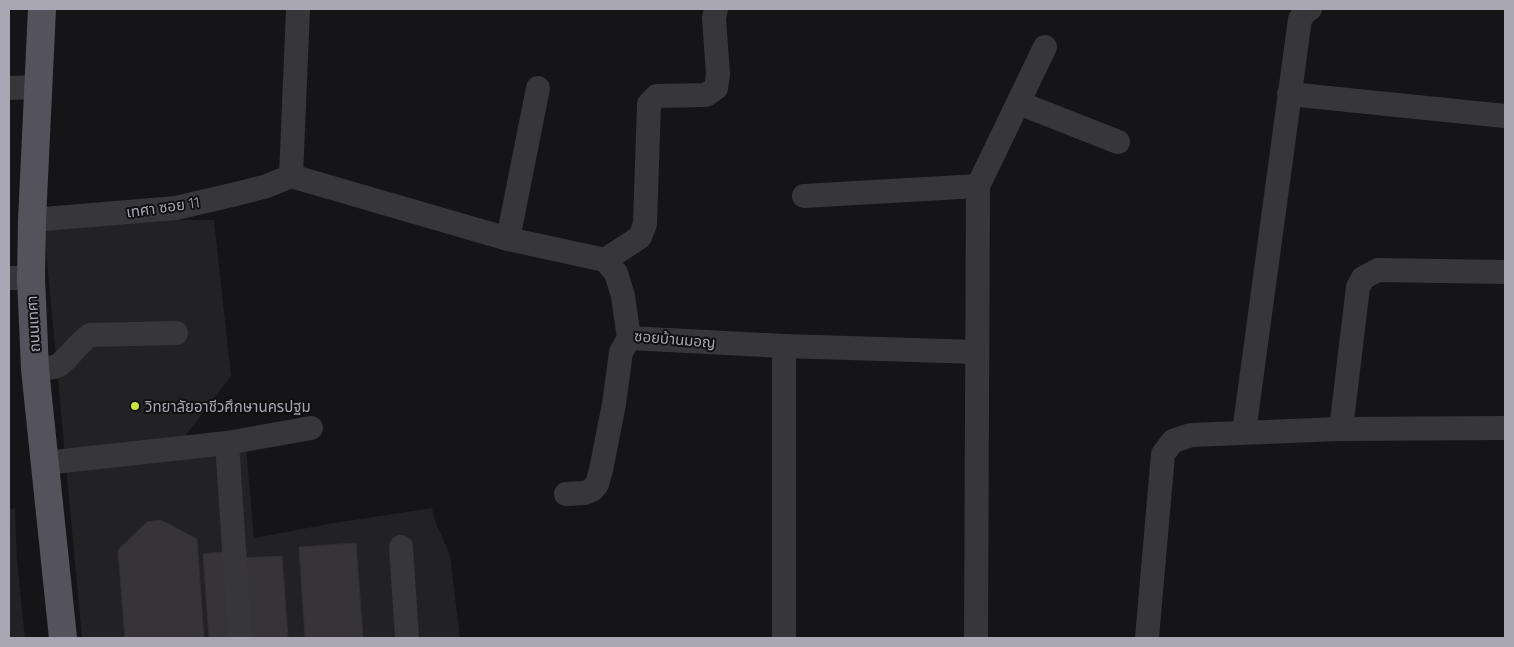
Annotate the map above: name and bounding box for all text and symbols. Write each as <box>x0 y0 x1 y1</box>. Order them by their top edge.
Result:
street label: เทศา ซอย 11 <box>125 192 201 222</box>
street label: ถนนเทศา <box>22 295 44 353</box>
street label: ซอยบ้านมอญ <box>633 326 717 352</box>
place label: วิทยาลัยอาชีวศึกษานครปฐม <box>145 397 311 416</box>
marker: วิทยาลัยอาชีวศึกษานครปฐม <box>129 400 141 412</box>

